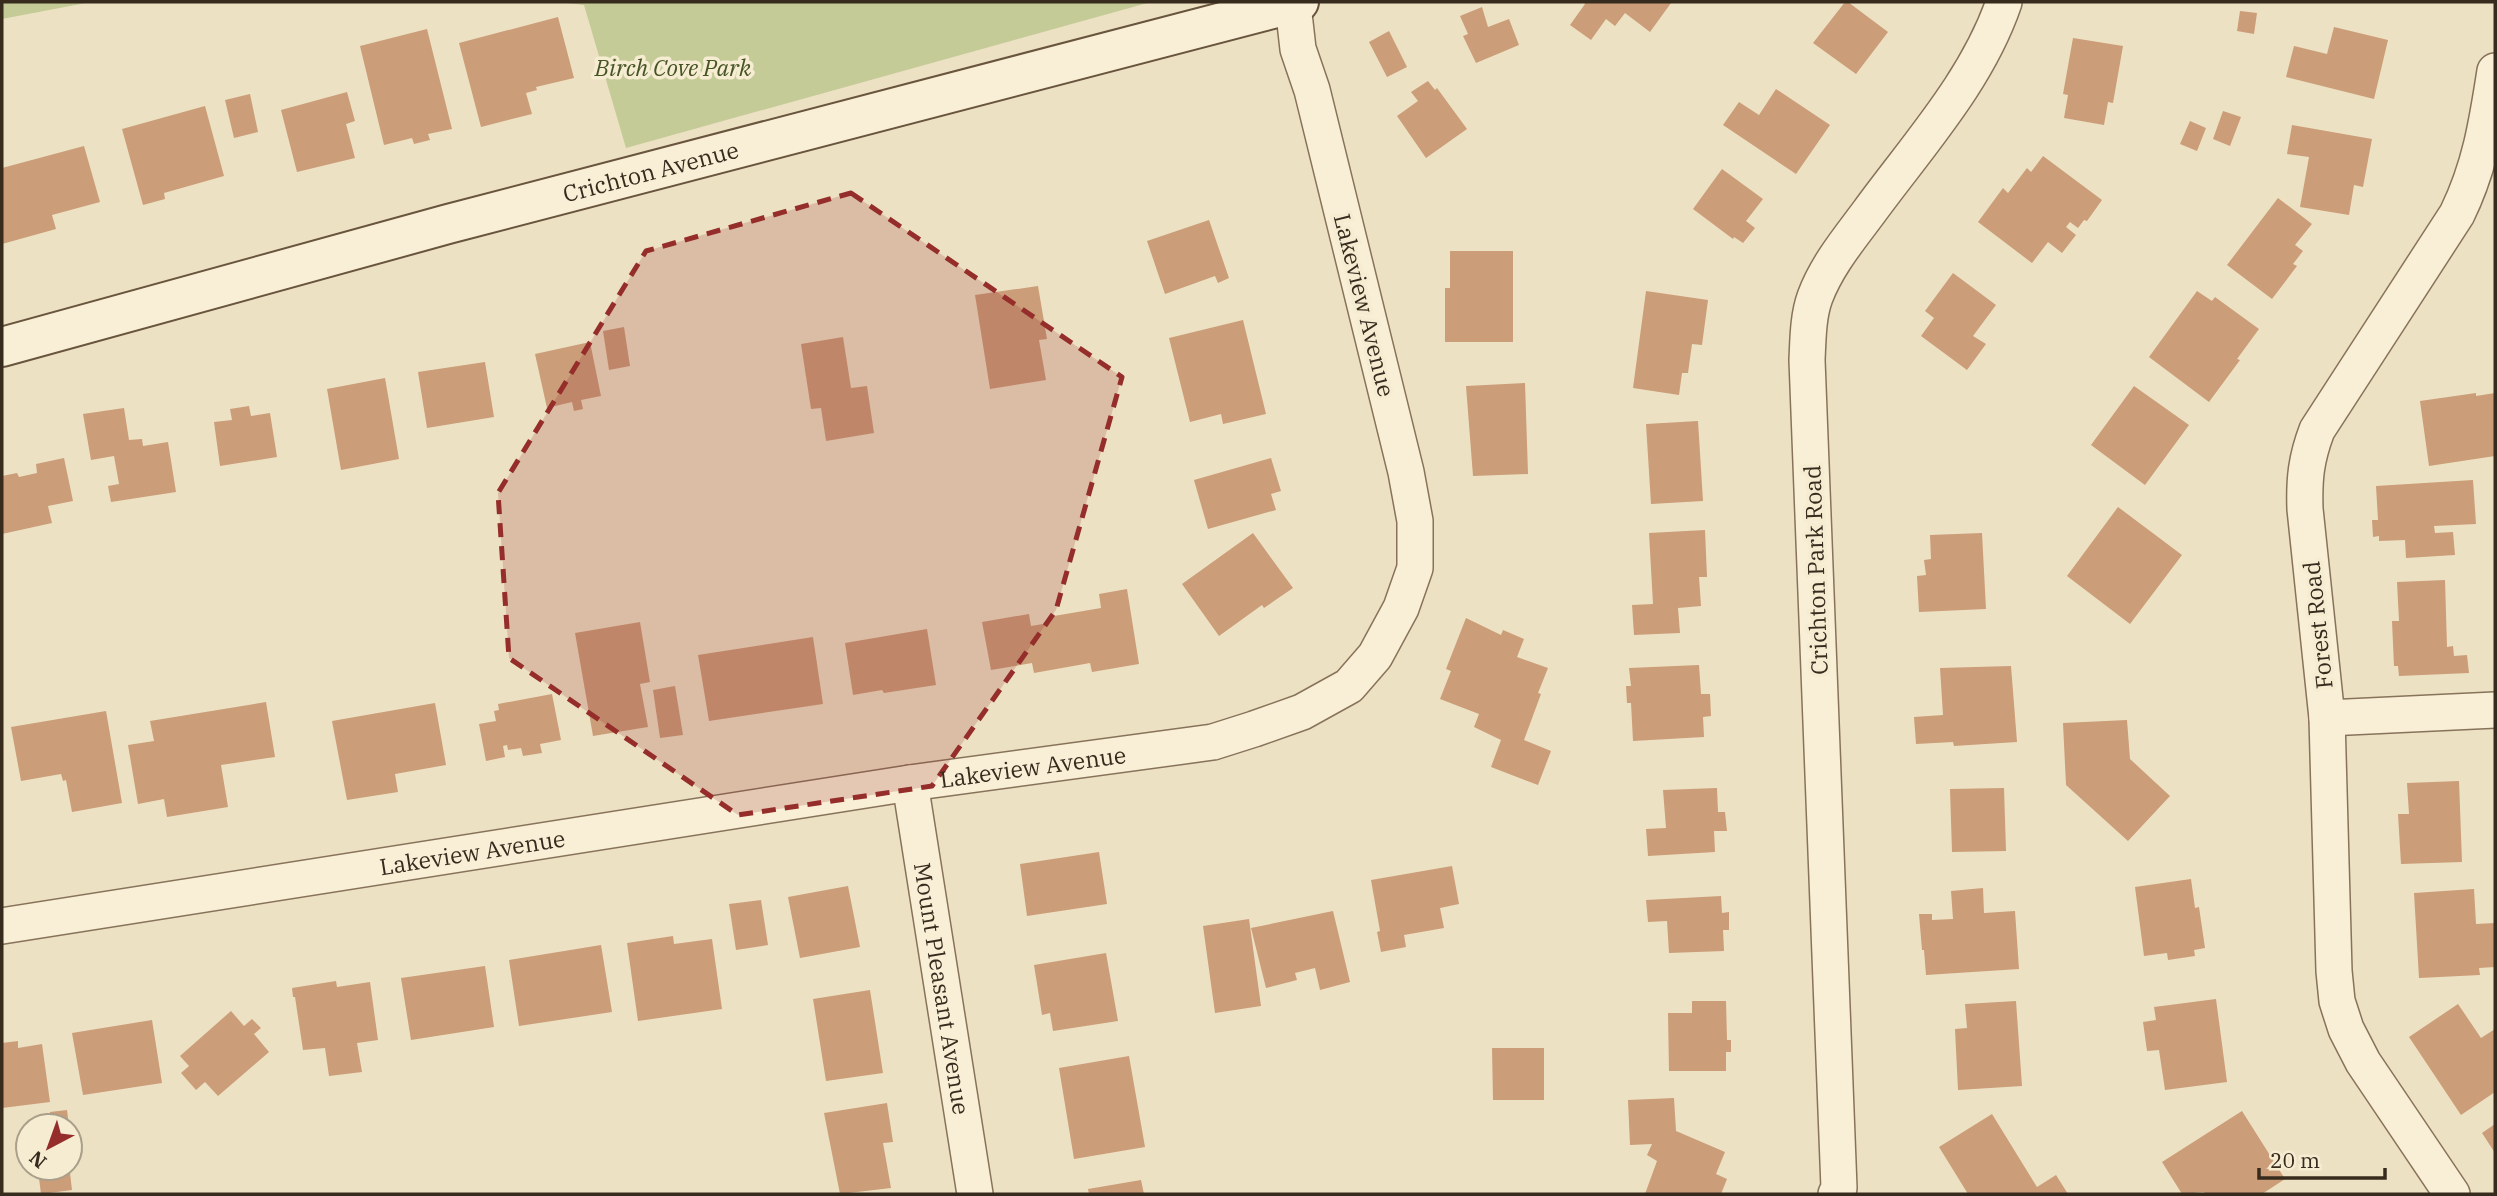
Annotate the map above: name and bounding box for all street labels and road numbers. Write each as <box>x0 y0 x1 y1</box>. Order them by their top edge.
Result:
street label: Crichton Avenue <box>560 134 742 208</box>
street label: Lakeview Avenue <box>1328 210 1402 400</box>
street label: Crichton Park Road <box>1796 465 1834 675</box>
street label: Forest Road <box>2295 560 2339 690</box>
street label: Lakeview Avenue <box>938 739 1128 794</box>
street label: Lakeview Avenue <box>377 823 567 881</box>
street label: Mount Pleasant Avenue <box>908 860 977 1117</box>

